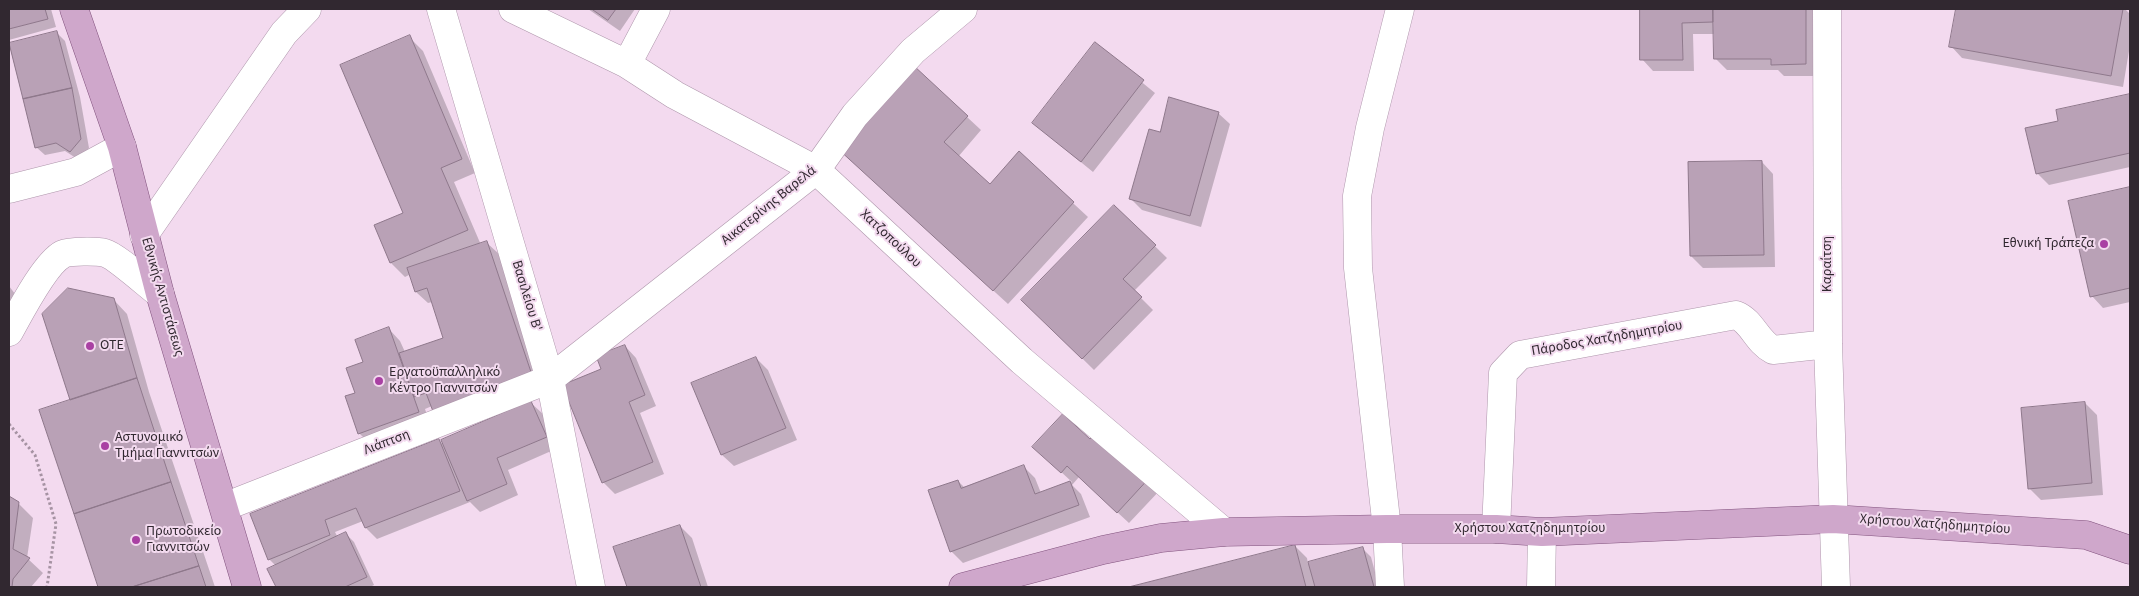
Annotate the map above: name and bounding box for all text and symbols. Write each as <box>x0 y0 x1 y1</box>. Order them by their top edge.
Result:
street label: Αικατερίνης Βαρελά <box>718 163 820 249</box>
street label: Χατζοπούλου <box>856 206 924 272</box>
street label: Εθνικής Αντιστάσεως <box>137 236 187 358</box>
street label: Καραίτση <box>1820 236 1836 292</box>
place label: Εθνική Τράπεζα <box>2002 236 2094 252</box>
marker: Εθνική Τράπεζα <box>2098 238 2110 250</box>
street label: Βασιλείου Β' <box>507 259 545 333</box>
street label: Πάροδος Χατζηδημητρίου <box>1530 317 1684 361</box>
place label: ΟΤΕ <box>100 338 124 354</box>
marker: ΟΤΕ <box>84 340 96 352</box>
place label: Εργατοϋπαλληλικό Κέντρο Γιαννιτσών <box>389 365 500 398</box>
marker: Εργατοϋπαλληλικό Κέντρο Γιαννιτσών <box>373 375 385 387</box>
street label: Λιάπτση <box>362 427 412 459</box>
place label: Αστυνομικό Τμήμα Γιαννιτσών <box>115 430 219 462</box>
marker: Αστυνομικό Τμήμα Γιαννιτσών <box>99 440 111 452</box>
street label: Χρήστου Χατζηδημητρίου <box>1859 511 2011 539</box>
street label: Χρήστου Χατζηδημητρίου <box>1455 521 1605 537</box>
place label: Πρωτοδικείο Γιαννιτσών <box>146 524 221 556</box>
marker: Πρωτοδικείο Γιαννιτσών <box>130 534 142 546</box>

